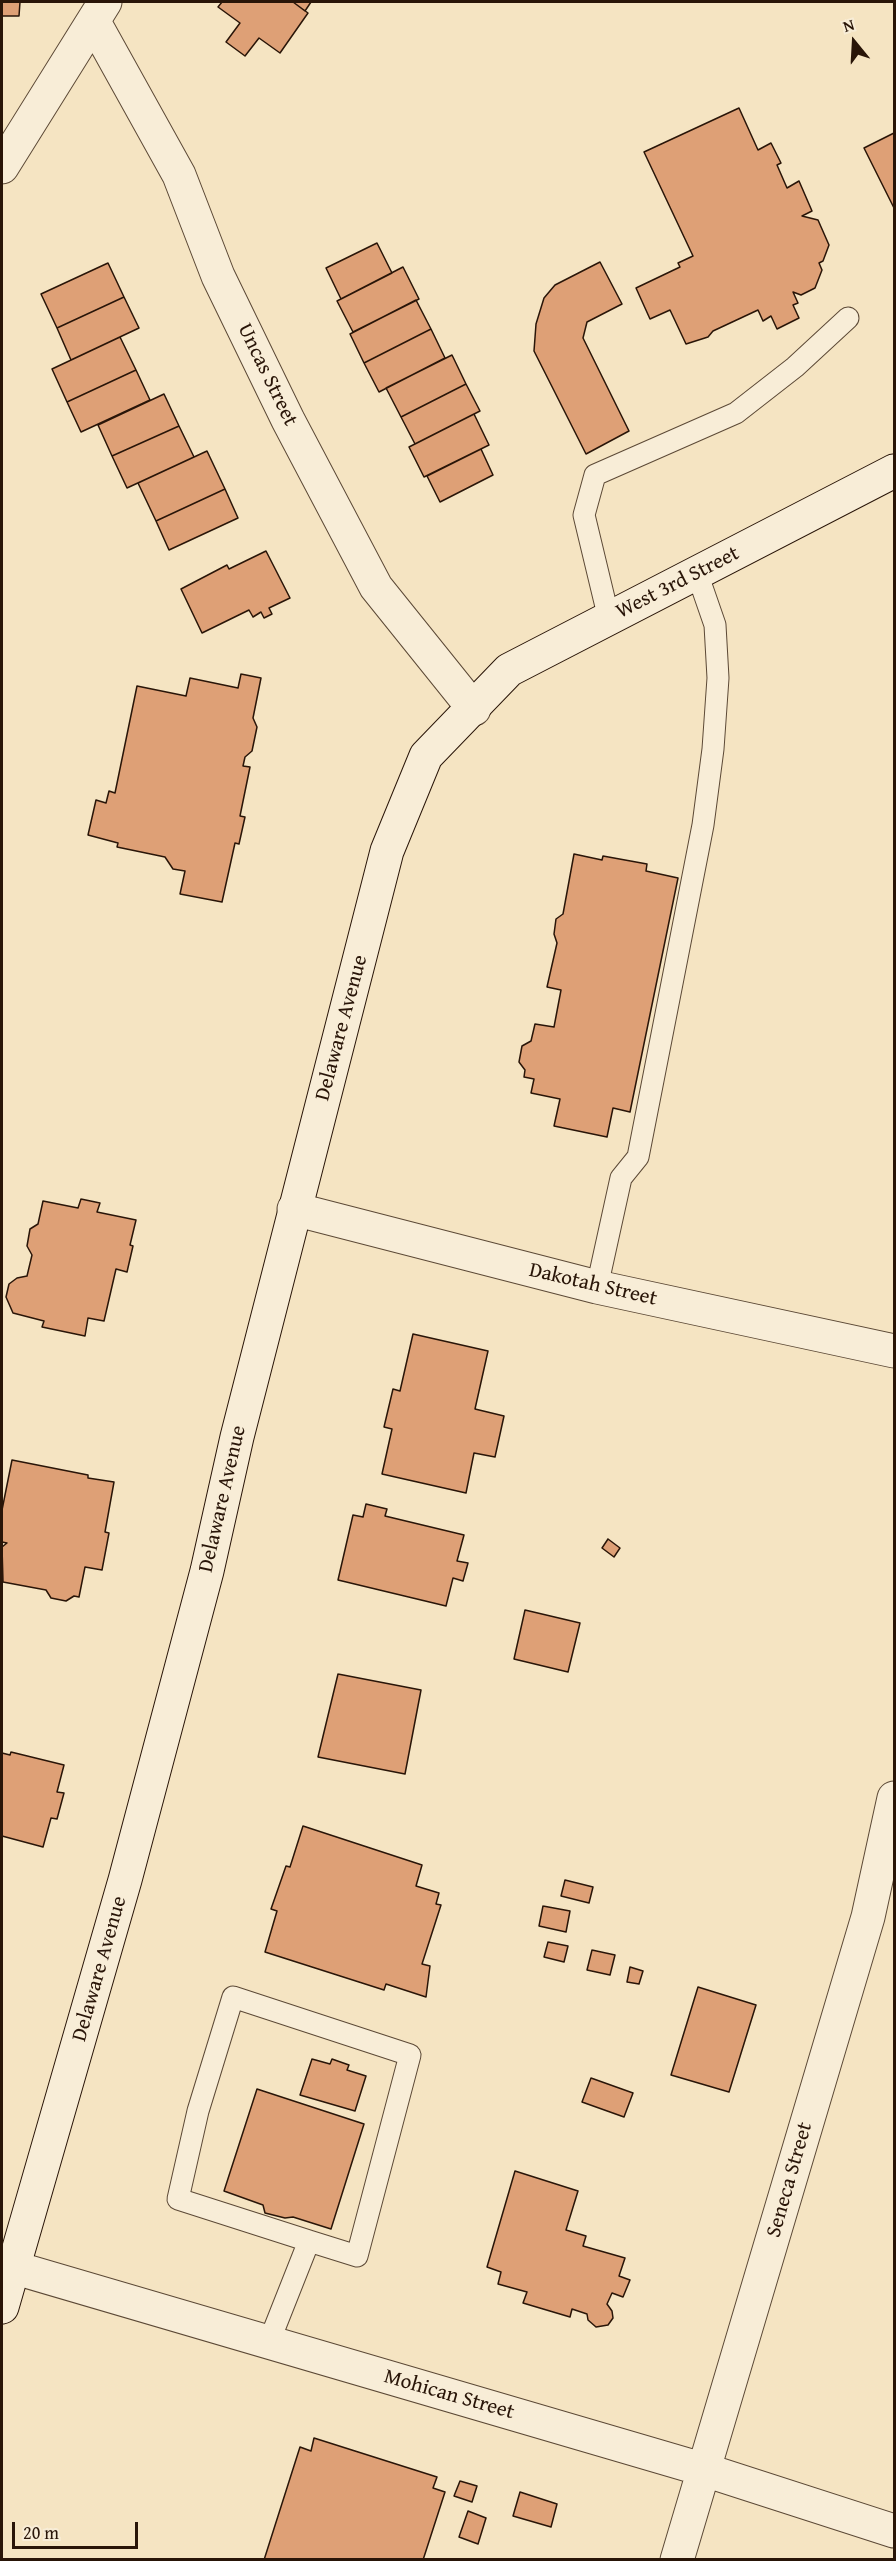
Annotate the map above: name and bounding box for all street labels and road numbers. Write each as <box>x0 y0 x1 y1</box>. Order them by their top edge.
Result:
street label: Uncas Street <box>231 320 303 430</box>
street label: West 3rd Street <box>612 541 744 625</box>
street label: Delaware Avenue <box>310 952 374 1104</box>
street label: Dakotah Street <box>527 1258 659 1312</box>
street label: Delaware Avenue <box>194 1423 252 1575</box>
street label: Delaware Avenue <box>67 1893 133 2045</box>
street label: Seneca Street <box>762 2119 818 2241</box>
street label: Mohican Street <box>381 2364 517 2426</box>

